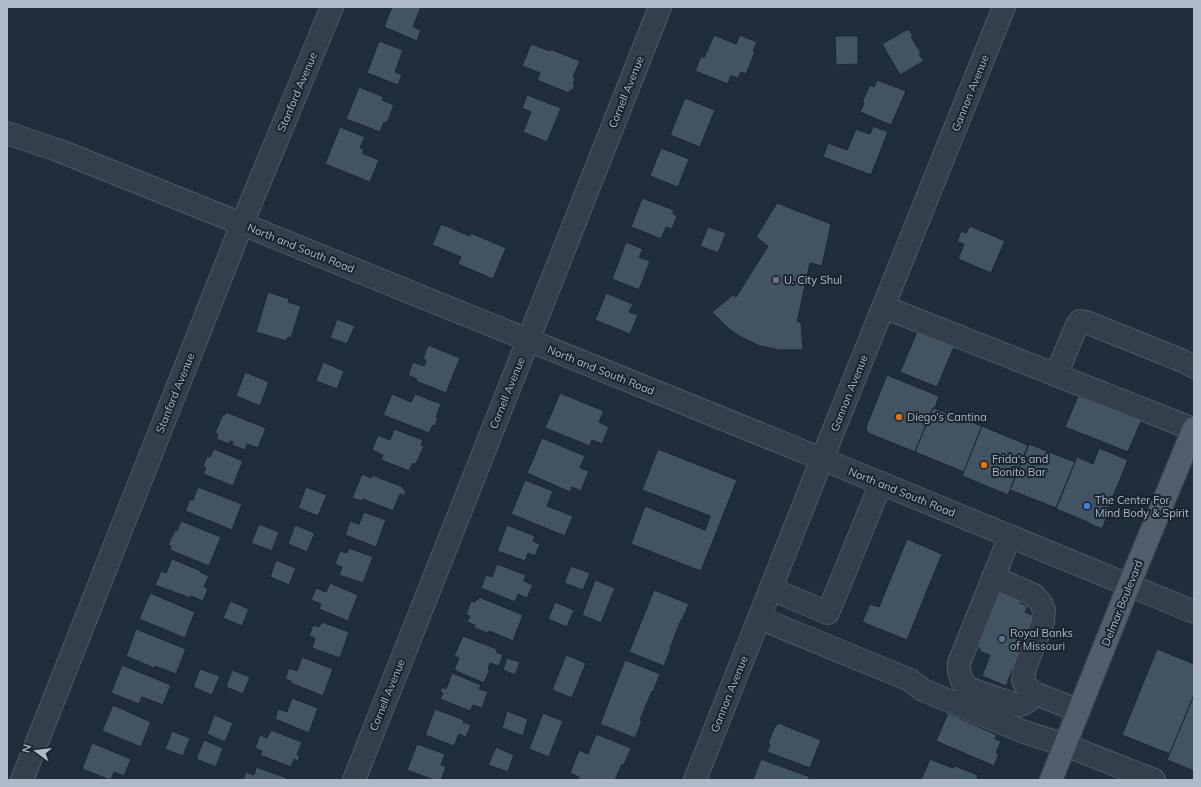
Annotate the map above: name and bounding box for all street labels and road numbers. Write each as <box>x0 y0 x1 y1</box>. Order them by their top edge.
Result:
street label: Stanford Avenue <box>274 50 320 134</box>
street label: Gannon Avenue <box>948 53 992 133</box>
street label: Cornell Avenue <box>605 54 647 130</box>
street label: North and South Road <box>245 220 357 276</box>
street label: North and South Road <box>545 342 657 398</box>
street label: Stanford Avenue <box>153 351 197 435</box>
street label: Gannon Avenue <box>827 353 871 433</box>
street label: Cornell Avenue <box>486 355 528 431</box>
street label: North and South Road <box>846 464 958 520</box>
street label: Delmar Boulevard <box>1098 558 1146 648</box>
street label: Gannon Avenue <box>707 654 751 734</box>
street label: Cornell Avenue <box>366 657 408 733</box>

